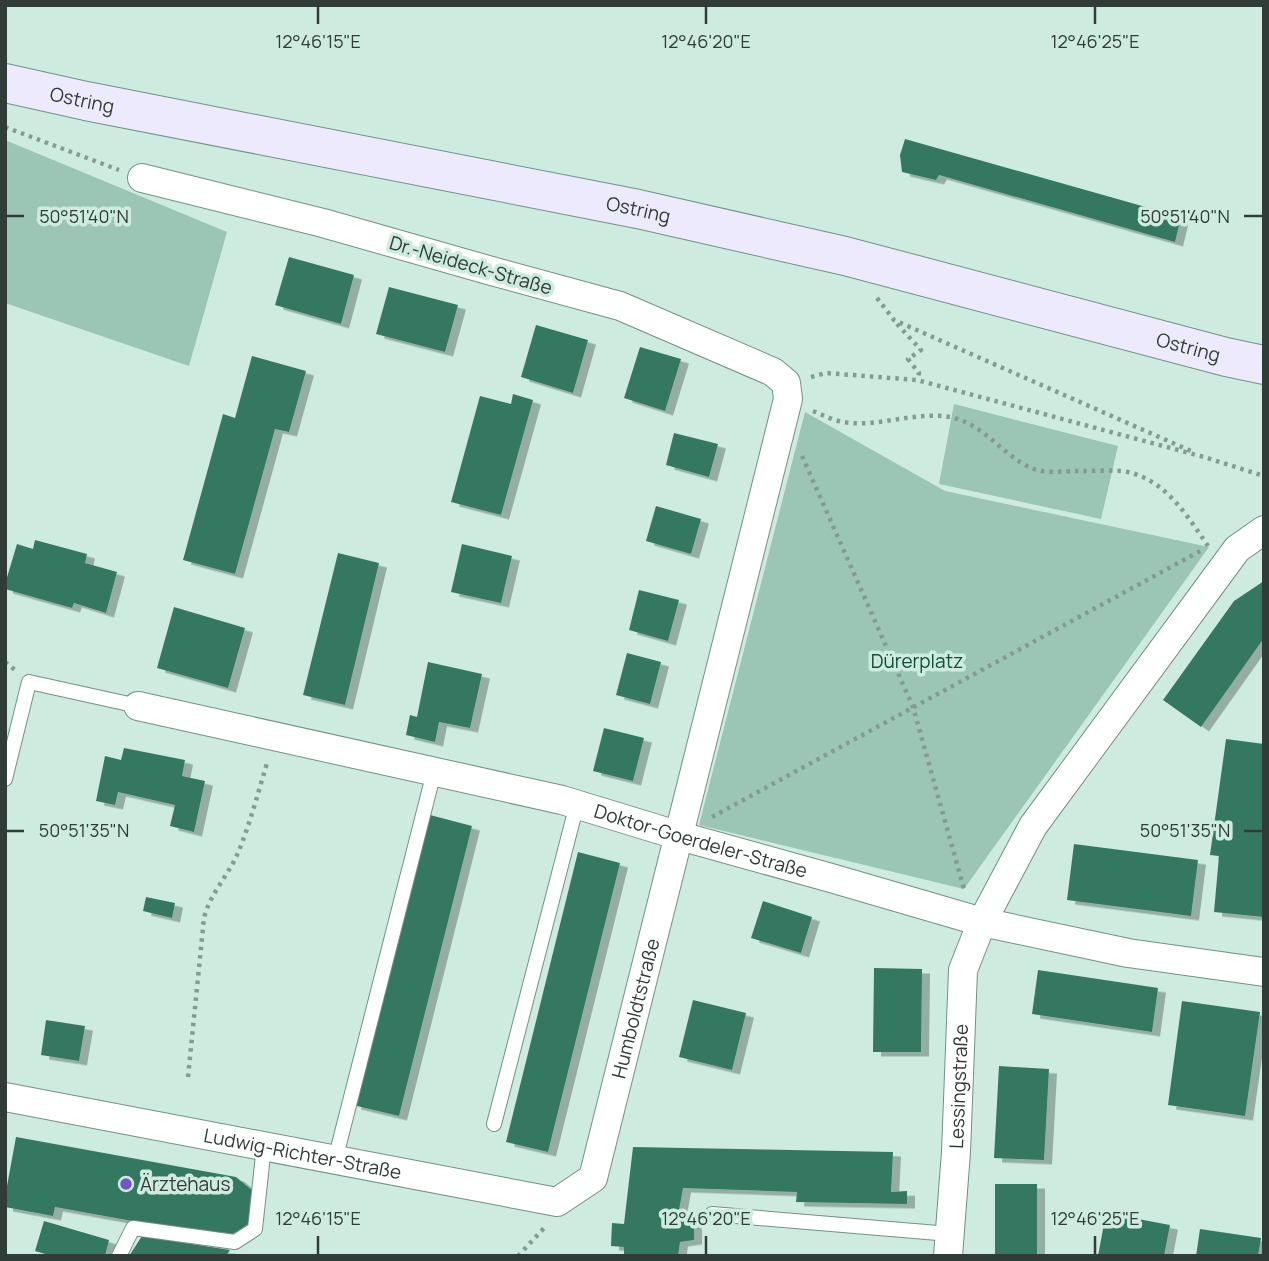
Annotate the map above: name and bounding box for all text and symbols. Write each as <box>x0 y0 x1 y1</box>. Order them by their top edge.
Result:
text: 12°46'15"E <box>275 29 361 53</box>
text: 12°46'20"E <box>661 29 751 53</box>
text: 12°46'25"E <box>1051 29 1139 53</box>
street label: Ostring <box>47 80 117 119</box>
street label: Ostring <box>604 190 673 229</box>
text: 50°51'40"N <box>39 204 129 228</box>
text: 50°51'40"N <box>1140 204 1230 228</box>
street label: Dr.-Neideck-Straße <box>387 229 555 301</box>
street label: Ostring <box>1154 326 1223 368</box>
park label: Dürerplatz <box>871 648 963 674</box>
street label: Doktor-Goerdeler-Straße <box>591 798 810 884</box>
text: 50°51'35"N <box>39 818 129 842</box>
text: 50°51'35"N <box>1140 818 1230 842</box>
street label: Humboldtstraße <box>605 936 665 1081</box>
street label: Lessingstraße <box>943 1023 974 1149</box>
street label: Ludwig-Richter-Straße <box>202 1122 404 1185</box>
place label: Ärztehaus <box>140 1171 230 1197</box>
marker: Ärztehaus <box>118 1176 134 1192</box>
text: 12°46'15"E <box>275 1206 361 1230</box>
text: 12°46'20"E <box>661 1206 751 1230</box>
text: 12°46'25"E <box>1051 1206 1139 1230</box>

